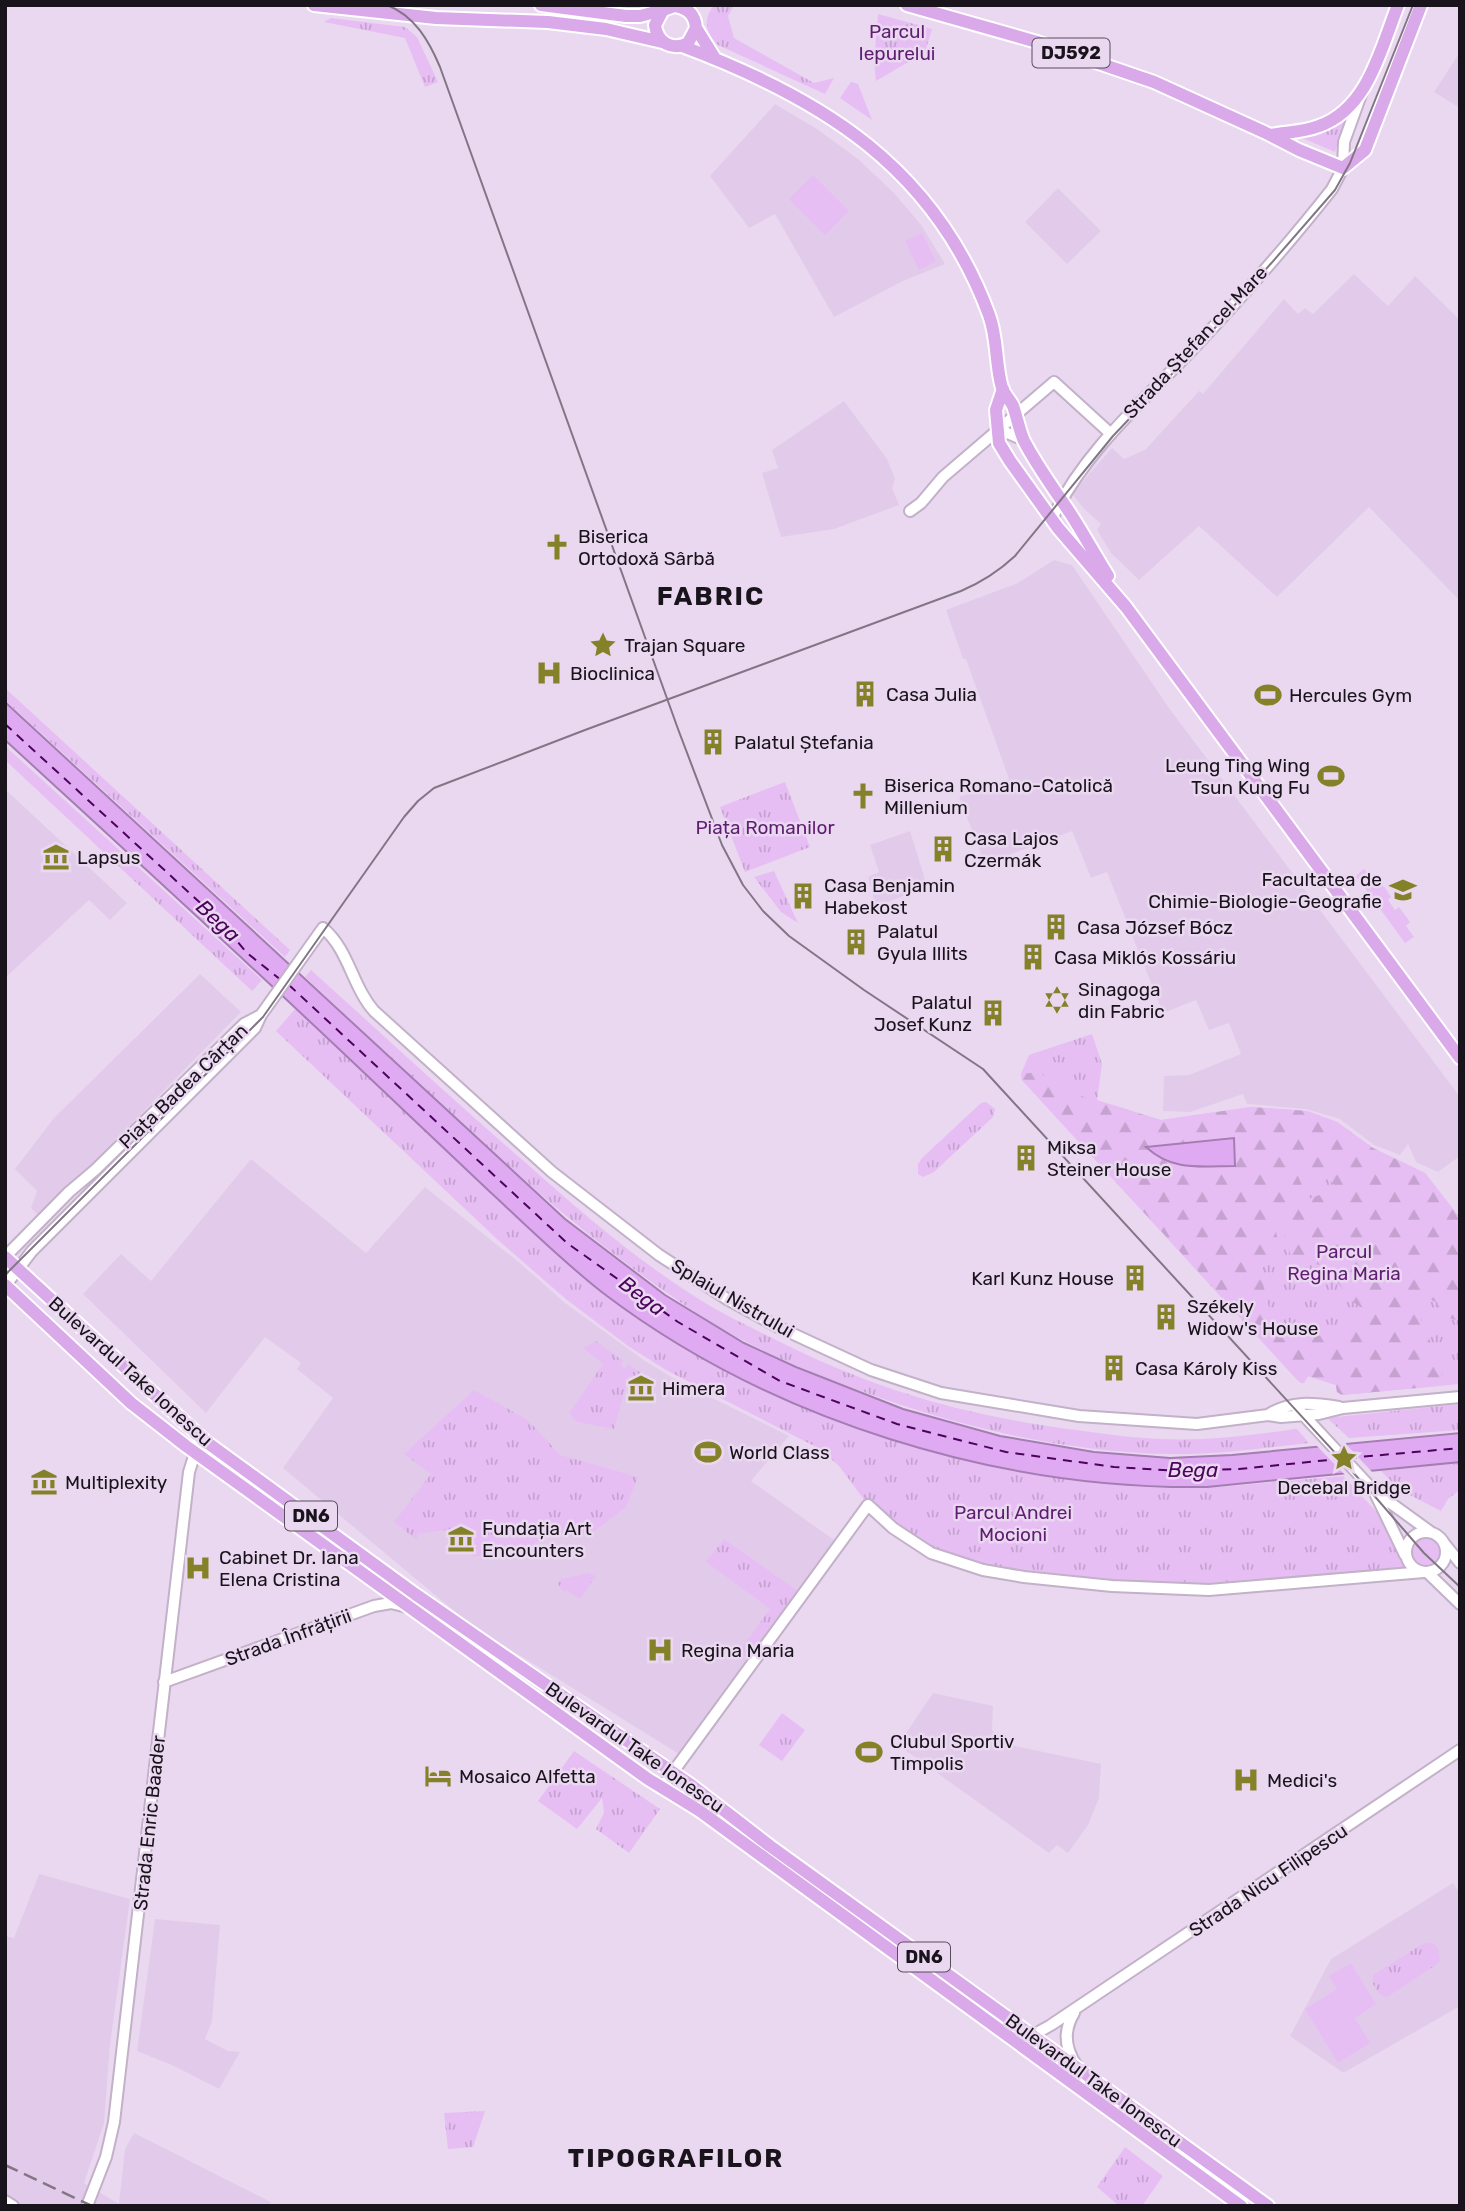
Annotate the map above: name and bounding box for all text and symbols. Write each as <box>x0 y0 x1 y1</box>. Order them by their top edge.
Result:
park label: Parcul Iepurelui <box>859 20 935 65</box>
road number: DJ592 <box>1032 38 1110 68</box>
street label: Strada Ștefan cel Mare <box>1119 261 1272 424</box>
place label: Biserica Ortodoxă Sârbă <box>578 525 715 570</box>
church icon: Biserica Ortodoxă Sârbă <box>542 532 572 562</box>
district label: FABRIC <box>657 581 765 612</box>
place icon: Trajan Square <box>588 630 618 660</box>
place label: Trajan Square <box>624 634 745 657</box>
hospital icon: Bioclinica <box>534 658 564 688</box>
place label: Bioclinica <box>570 662 655 685</box>
building icon: Casa Julia <box>850 679 880 709</box>
sports icon: Hercules Gym <box>1253 680 1283 710</box>
place label: Casa Julia <box>886 683 977 706</box>
place label: Hercules Gym <box>1289 684 1412 707</box>
building icon: Palatul Ștefania <box>698 727 728 757</box>
place label: Palatul Ștefania <box>734 731 874 754</box>
place label: Leung Ting Wing Tsun Kung Fu <box>1165 754 1310 799</box>
sports icon: Leung Ting Wing Tsun Kung Fu <box>1316 761 1346 791</box>
place label: Biserica Romano-Catolică Millenium <box>884 774 1113 819</box>
church icon: Biserica Romano-Catolică Millenium <box>848 781 878 811</box>
park label: Piața Romanilor <box>695 816 835 839</box>
place label: Casa Lajos Czermák <box>964 827 1059 872</box>
building icon: Casa Lajos Czermák <box>928 834 958 864</box>
museum icon: Lapsus <box>41 842 71 872</box>
place label: Lapsus <box>77 846 140 869</box>
place label: Facultatea de Chimie-Biologie-Geografie <box>1148 868 1382 913</box>
place label: Casa Benjamin Habekost <box>824 874 955 919</box>
school or university icon: Facultatea de Chimie-Biologie-Geografie <box>1388 875 1418 905</box>
building icon: Casa Benjamin Habekost <box>788 881 818 911</box>
water label: Bega <box>191 894 245 947</box>
building icon: Casa József Bócz <box>1041 912 1071 942</box>
place label: Casa József Bócz <box>1077 916 1233 939</box>
place label: Palatul Gyula Illits <box>877 920 968 965</box>
building icon: Palatul Gyula Illits <box>841 927 871 957</box>
building icon: Casa Miklós Kossáriu <box>1018 942 1048 972</box>
place label: Casa Miklós Kossáriu <box>1054 946 1236 969</box>
place label: Sinagoga din Fabric <box>1078 978 1165 1023</box>
synagogue icon: Sinagoga din Fabric <box>1042 985 1072 1015</box>
place label: Palatul Josef Kunz <box>874 991 972 1036</box>
building icon: Palatul Josef Kunz <box>978 998 1008 1028</box>
street label: Piața Badea Cârțan <box>114 1019 252 1154</box>
place label: Miksa Steiner House <box>1047 1136 1171 1181</box>
building icon: Miksa Steiner House <box>1011 1143 1041 1173</box>
park label: Parcul Regina Maria <box>1287 1240 1401 1285</box>
street label: Splaiul Nistrului <box>667 1254 798 1343</box>
building icon: Karl Kunz House <box>1120 1263 1150 1293</box>
place label: Karl Kunz House <box>971 1267 1114 1290</box>
water label: Bega <box>615 1270 670 1321</box>
street label: Bulevardul Take Ionescu <box>44 1292 217 1451</box>
place label: Székely Widow's House <box>1187 1295 1318 1340</box>
building icon: Székely Widow's House <box>1151 1302 1181 1332</box>
building icon: Casa Károly Kiss <box>1099 1353 1129 1383</box>
place label: Casa Károly Kiss <box>1135 1357 1277 1380</box>
museum icon: Himera <box>626 1373 656 1403</box>
place label: Himera <box>662 1377 725 1400</box>
sports icon: World Class <box>693 1437 723 1467</box>
place label: World Class <box>729 1441 830 1464</box>
place icon: Decebal Bridge <box>1329 1443 1359 1473</box>
water label: Bega <box>1168 1457 1218 1482</box>
museum icon: Multiplexity <box>29 1467 59 1497</box>
place label: Multiplexity <box>65 1471 167 1494</box>
place label: Decebal Bridge <box>1277 1476 1411 1499</box>
park label: Parcul Andrei Mocioni <box>954 1501 1072 1546</box>
road number: DN6 <box>285 1502 337 1531</box>
place label: Fundația Art Encounters <box>482 1517 592 1562</box>
museum icon: Fundația Art Encounters <box>446 1524 476 1554</box>
place label: Cabinet Dr. Iana Elena Cristina <box>219 1546 359 1591</box>
hospital icon: Cabinet Dr. Iana Elena Cristina <box>183 1553 213 1583</box>
street label: Strada Înfrățirii <box>222 1604 355 1671</box>
hospital icon: Regina Maria <box>645 1635 675 1665</box>
place label: Regina Maria <box>681 1639 794 1662</box>
street label: Bulevardul Take Ionescu <box>541 1677 728 1818</box>
place label: Clubul Sportiv Timpolis <box>890 1730 1015 1775</box>
street label: Strada Enric Baader <box>129 1734 170 1912</box>
sports icon: Clubul Sportiv Timpolis <box>854 1737 884 1767</box>
hotel icon: Mosaico Alfetta <box>423 1761 453 1791</box>
place label: Mosaico Alfetta <box>459 1765 596 1788</box>
hospital icon: Medici's <box>1231 1765 1261 1795</box>
place label: Medici's <box>1267 1769 1337 1792</box>
street label: Strada Nicu Filipescu <box>1185 1819 1352 1942</box>
road number: DN6 <box>898 1942 950 1971</box>
street label: Bulevardul Take Ionescu <box>1001 2009 1186 2152</box>
district label: TIPOGRAFILOR <box>568 2143 784 2174</box>

